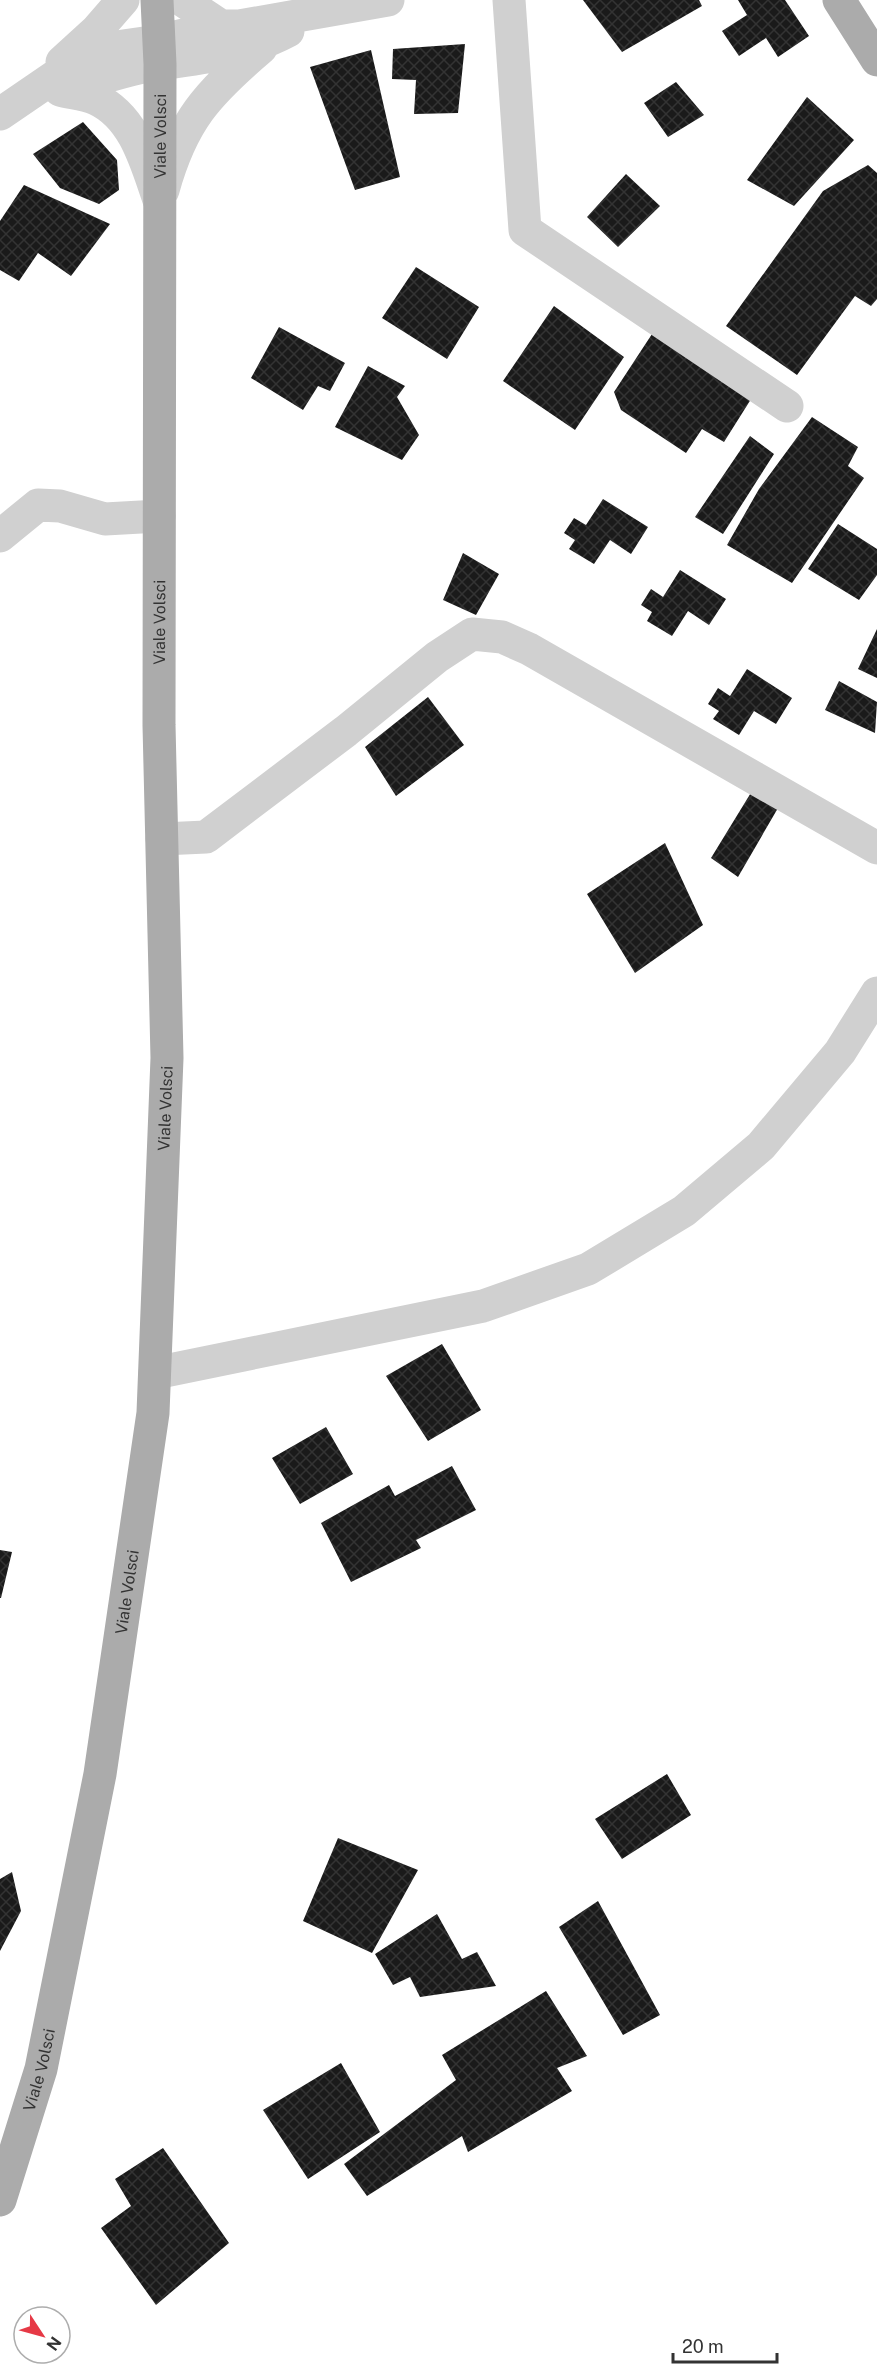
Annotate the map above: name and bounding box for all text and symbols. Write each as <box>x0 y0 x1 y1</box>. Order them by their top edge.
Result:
street label: Viale Volsci <box>150 94 169 179</box>
street label: Viale Volsci <box>150 580 169 665</box>
street label: Viale Volsci <box>154 1065 176 1151</box>
street label: Viale Volsci <box>111 1549 142 1635</box>
street label: Viale Volsci <box>19 2027 58 2114</box>
north arrow <box>12 2305 72 2365</box>
scale bar <box>673 2326 776 2364</box>
text: N <box>42 2333 65 2354</box>
text: 20 m <box>682 2336 724 2357</box>

